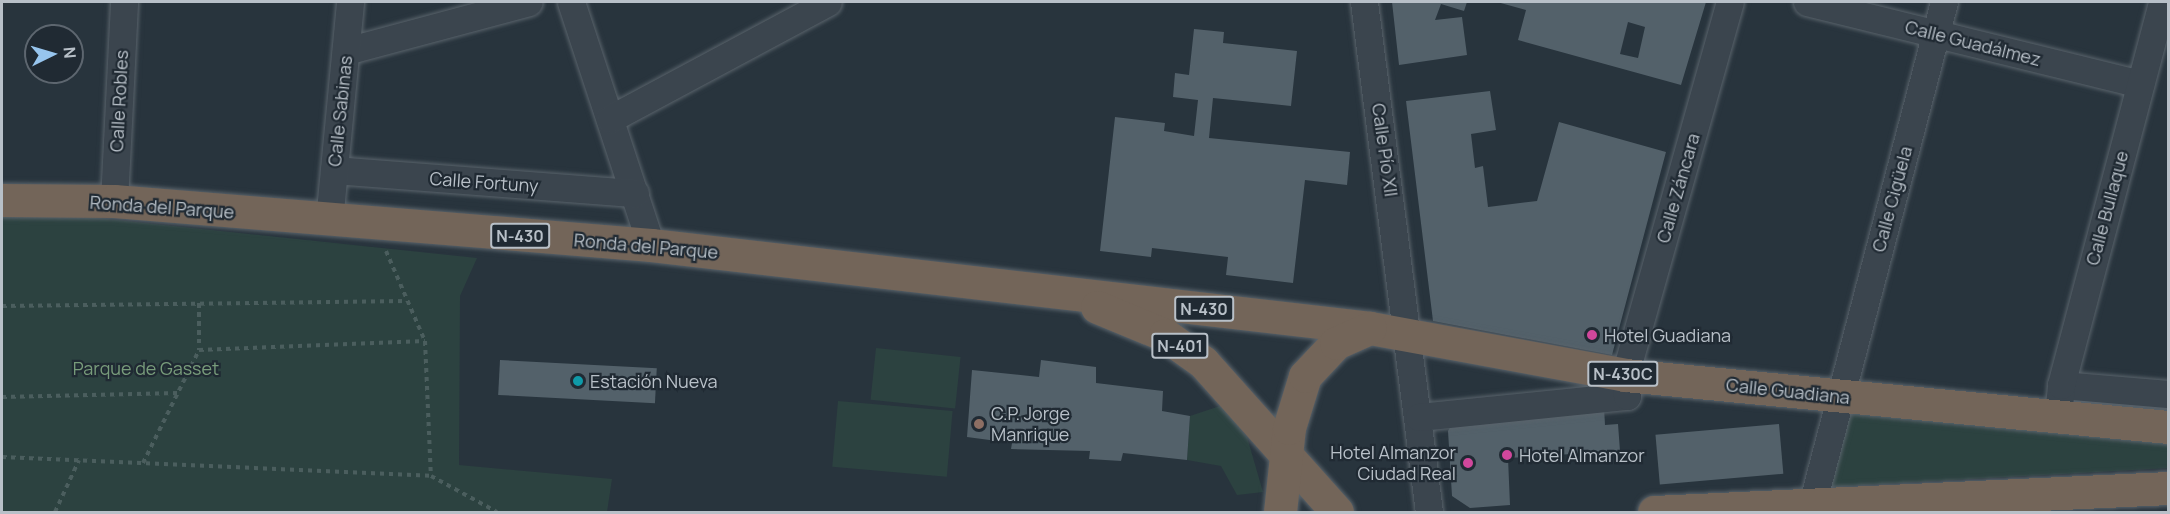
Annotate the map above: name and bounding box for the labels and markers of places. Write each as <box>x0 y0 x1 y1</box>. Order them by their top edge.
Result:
place label: Hotel Guadiana <box>1604 324 1731 346</box>
marker: Hotel Guadiana <box>1585 328 1599 342</box>
place label: Estación Nueva <box>590 370 718 392</box>
marker: Estación Nueva <box>571 374 585 388</box>
place label: C.P. Jorge Manrique <box>991 403 1070 446</box>
marker: C.P. Jorge Manrique <box>972 417 986 431</box>
place label: Hotel Almanzor Ciudad Real <box>1330 442 1456 484</box>
place label: Hotel Almanzor <box>1519 444 1645 466</box>
marker: Hotel Almanzor <box>1500 448 1514 462</box>
marker: Hotel Almanzor Ciudad Real <box>1461 456 1475 470</box>

